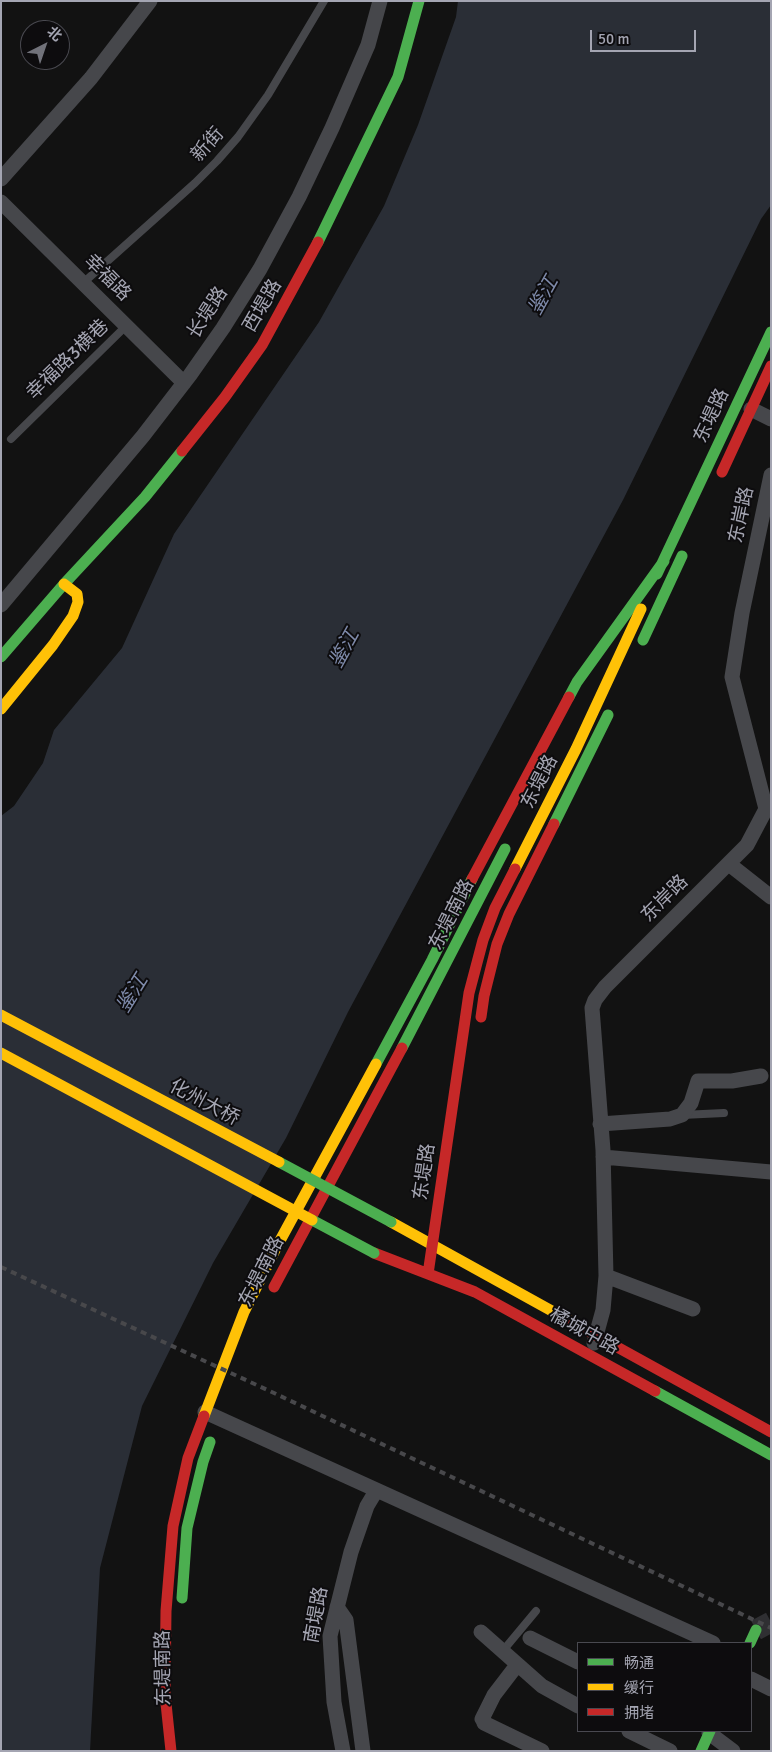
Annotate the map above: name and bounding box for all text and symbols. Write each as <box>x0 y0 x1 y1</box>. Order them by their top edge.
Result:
north arrow <box>20 20 70 70</box>
scale bar <box>592 20 698 52</box>
text: 北 <box>44 23 65 45</box>
text: 50 m <box>598 30 629 48</box>
street label: 新街 <box>187 123 229 167</box>
street label: 幸福路 <box>79 250 135 306</box>
water label: 鉴江 <box>524 273 564 319</box>
street label: 西堤路 <box>239 276 287 336</box>
street label: 长堤路 <box>183 283 233 343</box>
street label: 幸福路3横巷 <box>22 315 114 405</box>
street label: 东堤路 <box>690 385 734 447</box>
street label: 东岸路 <box>725 485 759 545</box>
water label: 鉴江 <box>325 626 365 672</box>
street label: 东堤路 <box>517 751 563 813</box>
street label: 东岸路 <box>637 871 693 927</box>
street label: 东堤南路 <box>425 876 479 954</box>
water label: 鉴江 <box>112 971 154 1017</box>
street label: 化州大桥 <box>165 1075 243 1131</box>
street label: 东堤路 <box>410 1142 440 1202</box>
street label: 东堤南路 <box>235 1233 289 1311</box>
street label: 橘城中路 <box>545 1304 623 1360</box>
street label: 南堤路 <box>301 1585 333 1645</box>
street label: 东堤南路 <box>152 1630 176 1706</box>
legend <box>577 1642 752 1732</box>
text: 畅通 <box>624 1654 654 1672</box>
text: 缓行 <box>624 1679 654 1697</box>
text: 拥堵 <box>624 1704 654 1722</box>

